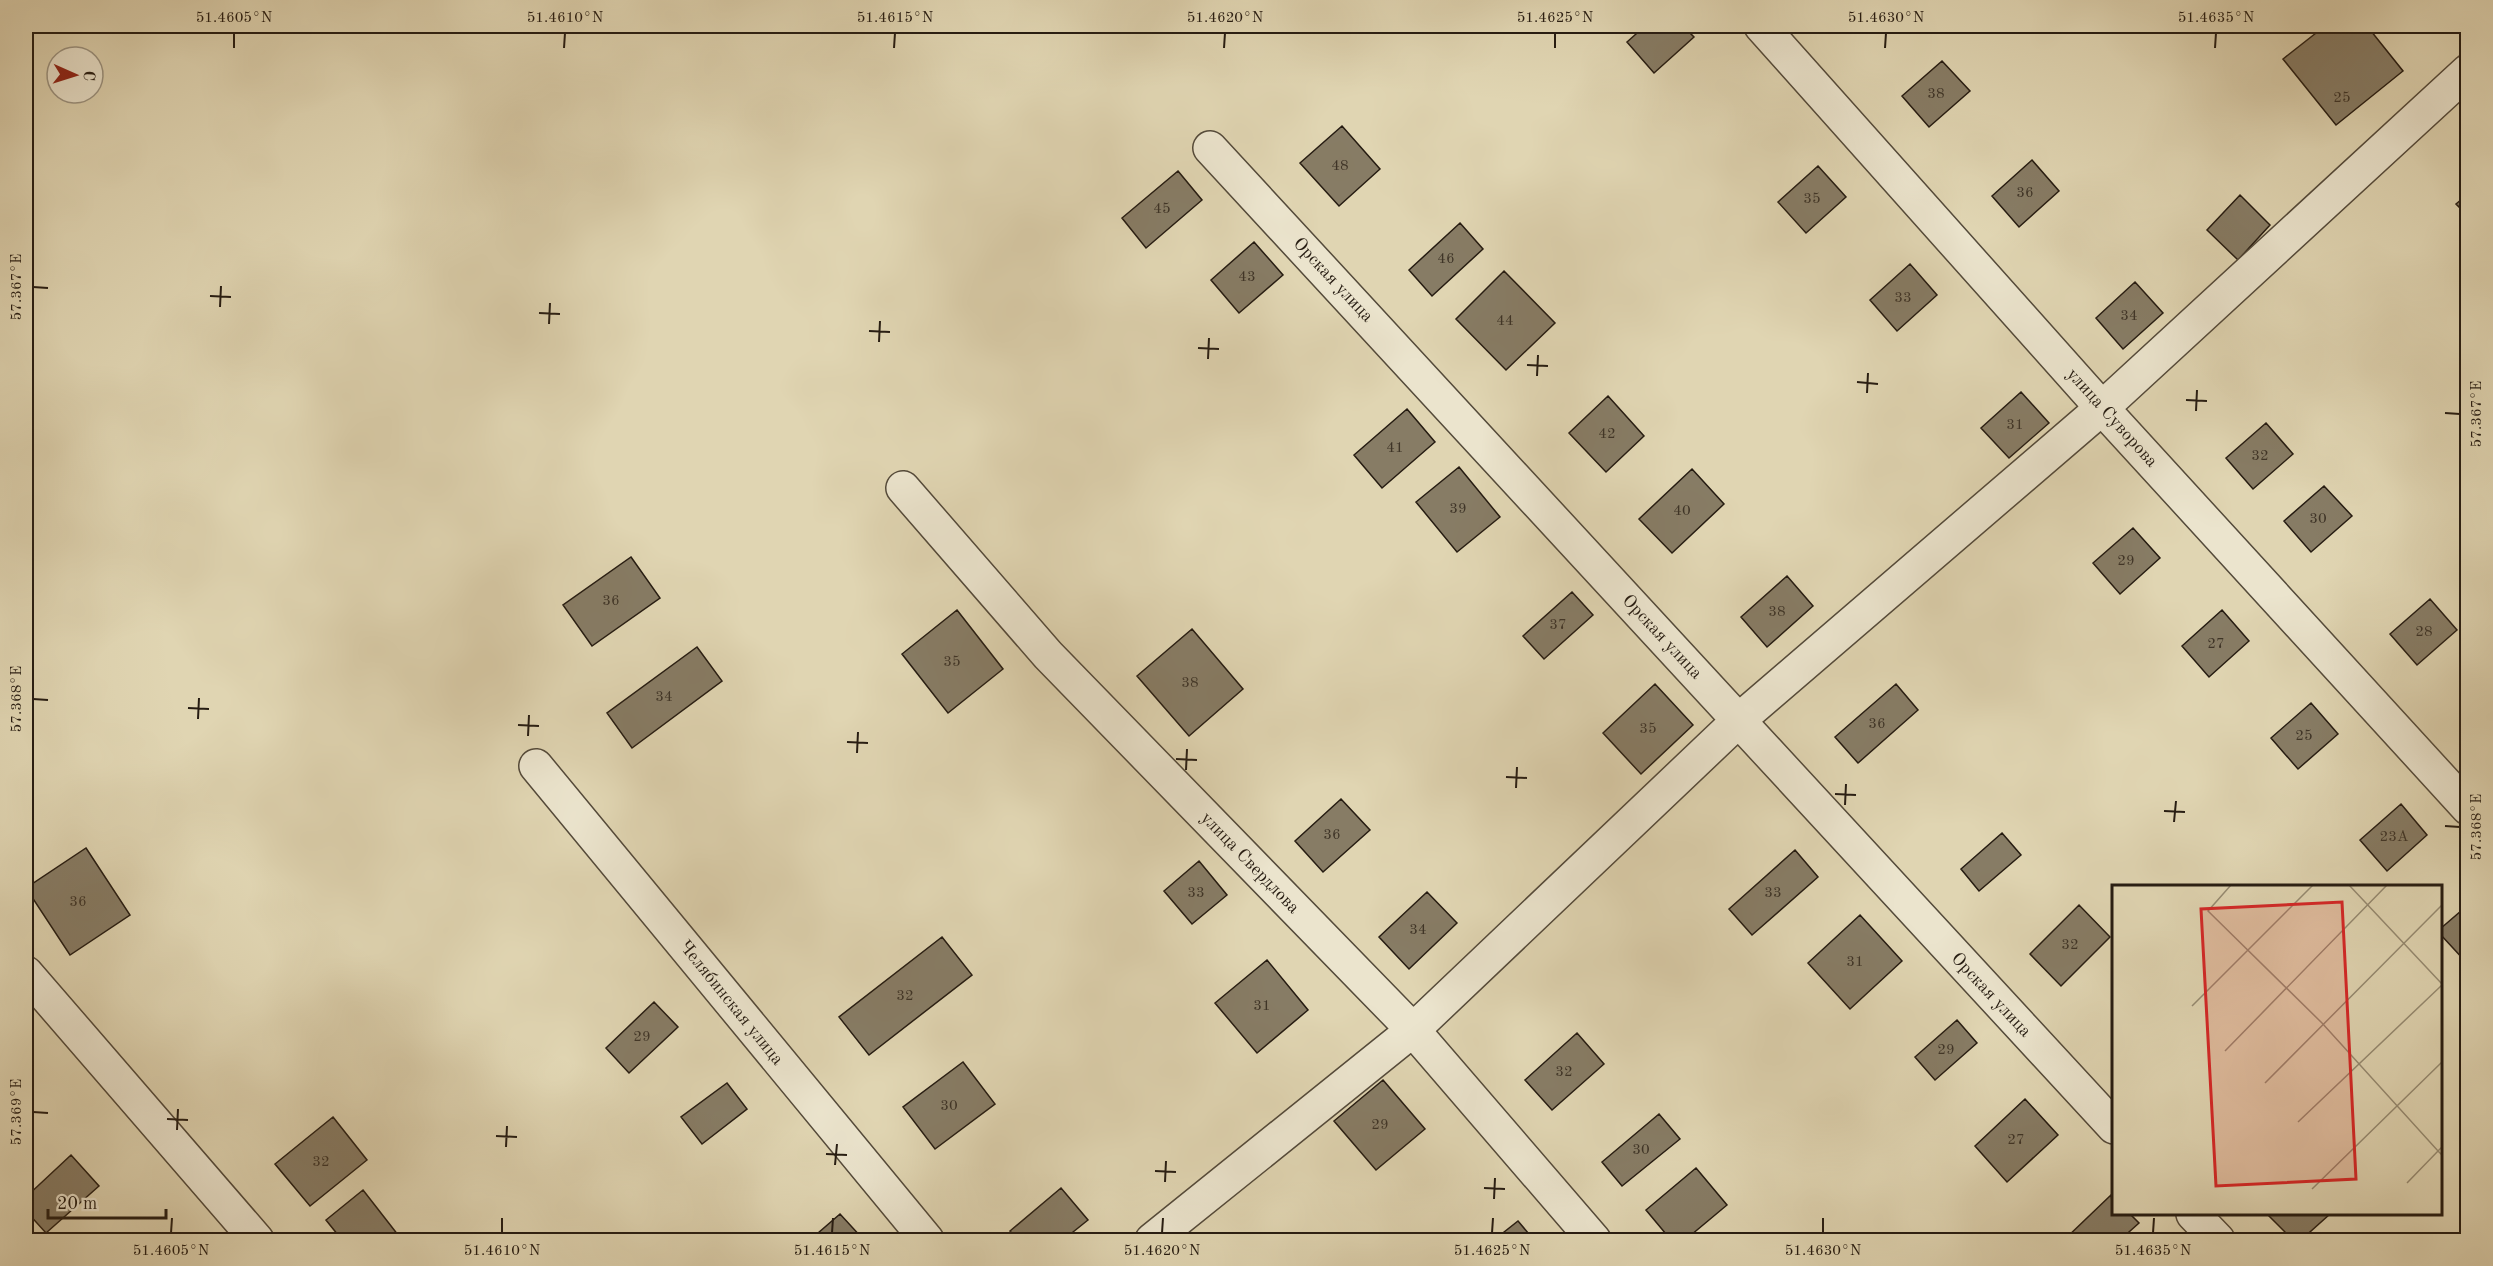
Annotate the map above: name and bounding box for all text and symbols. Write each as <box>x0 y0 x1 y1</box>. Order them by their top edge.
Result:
text: 51.4605°N <box>196 11 273 26</box>
text: 51.4610°N <box>527 11 604 26</box>
text: 51.4615°N <box>857 11 934 26</box>
text: 51.4620°N <box>1187 11 1264 26</box>
text: 51.4625°N <box>1517 11 1594 26</box>
text: 51.4630°N <box>1848 11 1925 26</box>
text: 51.4635°N <box>2178 11 2255 26</box>
north arrow <box>45 45 105 105</box>
text: С <box>80 70 96 81</box>
house number: 38 <box>1927 87 1945 102</box>
house number: 25 <box>2333 91 2351 106</box>
house number: 48 <box>1331 159 1349 174</box>
house number: 36 <box>2016 186 2034 201</box>
house number: 35 <box>1803 192 1821 207</box>
house number: 45 <box>1153 202 1171 217</box>
street label: Орская улица <box>1290 234 1377 326</box>
house number: 46 <box>1437 252 1455 267</box>
text: 57.367°E <box>10 254 25 320</box>
house number: 43 <box>1238 270 1256 285</box>
house number: 33 <box>1894 291 1912 306</box>
house number: 34 <box>2120 309 2138 324</box>
house number: 44 <box>1496 314 1514 329</box>
street label: улица Суворова <box>2063 365 2161 471</box>
text: 57.367°E <box>2470 381 2485 447</box>
house number: 31 <box>2006 418 2024 433</box>
house number: 42 <box>1598 427 1616 442</box>
house number: 41 <box>1386 441 1404 456</box>
house number: 32 <box>2251 449 2269 464</box>
house number: 39 <box>1449 502 1467 517</box>
house number: 40 <box>1673 504 1691 519</box>
house number: 30 <box>2309 512 2327 527</box>
house number: 29 <box>2117 554 2135 569</box>
street label: Орская улица <box>1619 591 1706 683</box>
house number: 36 <box>602 594 620 609</box>
house number: 38 <box>1768 605 1786 620</box>
house number: 37 <box>1549 618 1567 633</box>
house number: 28 <box>2415 625 2433 640</box>
house number: 27 <box>2207 637 2225 652</box>
house number: 35 <box>943 655 961 670</box>
text: 57.368°E <box>10 666 25 732</box>
house number: 38 <box>1181 676 1199 691</box>
house number: 34 <box>655 690 673 705</box>
house number: 36 <box>1868 717 1886 732</box>
house number: 35 <box>1639 722 1657 737</box>
house number: 25 <box>2295 729 2313 744</box>
text: 57.368°E <box>2470 794 2485 860</box>
street label: улица Свердлова <box>1197 809 1303 917</box>
house number: 36 <box>1323 828 1341 843</box>
house number: 23А <box>2380 830 2409 845</box>
inset map <box>2112 885 2442 1215</box>
house number: 33 <box>1187 886 1205 901</box>
house number: 33 <box>1764 886 1782 901</box>
house number: 36 <box>69 895 87 910</box>
house number: 34 <box>1409 923 1427 938</box>
street label: Челябинская улица <box>675 937 787 1069</box>
house number: 32 <box>2061 938 2079 953</box>
street label: Орская улица <box>1948 949 2035 1041</box>
house number: 31 <box>1846 955 1864 970</box>
house number: 32 <box>896 989 914 1004</box>
house number: 31 <box>1253 999 1271 1014</box>
house number: 29 <box>633 1030 651 1045</box>
house number: 29 <box>1937 1043 1955 1058</box>
house number: 32 <box>1555 1065 1573 1080</box>
text: 57.369°E <box>10 1079 25 1145</box>
house number: 30 <box>940 1099 958 1114</box>
house number: 29 <box>1371 1118 1389 1133</box>
house number: 27 <box>2007 1133 2025 1148</box>
house number: 30 <box>1632 1143 1650 1158</box>
house number: 32 <box>312 1155 330 1170</box>
scale bar <box>48 1182 166 1220</box>
text: 20 m <box>57 1195 97 1213</box>
text: 51.4605°N <box>133 1244 210 1259</box>
text: 51.4610°N <box>464 1244 541 1259</box>
text: 51.4615°N <box>794 1244 871 1259</box>
text: 51.4620°N <box>1124 1244 1201 1259</box>
text: 51.4625°N <box>1454 1244 1531 1259</box>
text: 51.4630°N <box>1785 1244 1862 1259</box>
text: 51.4635°N <box>2115 1244 2192 1259</box>

